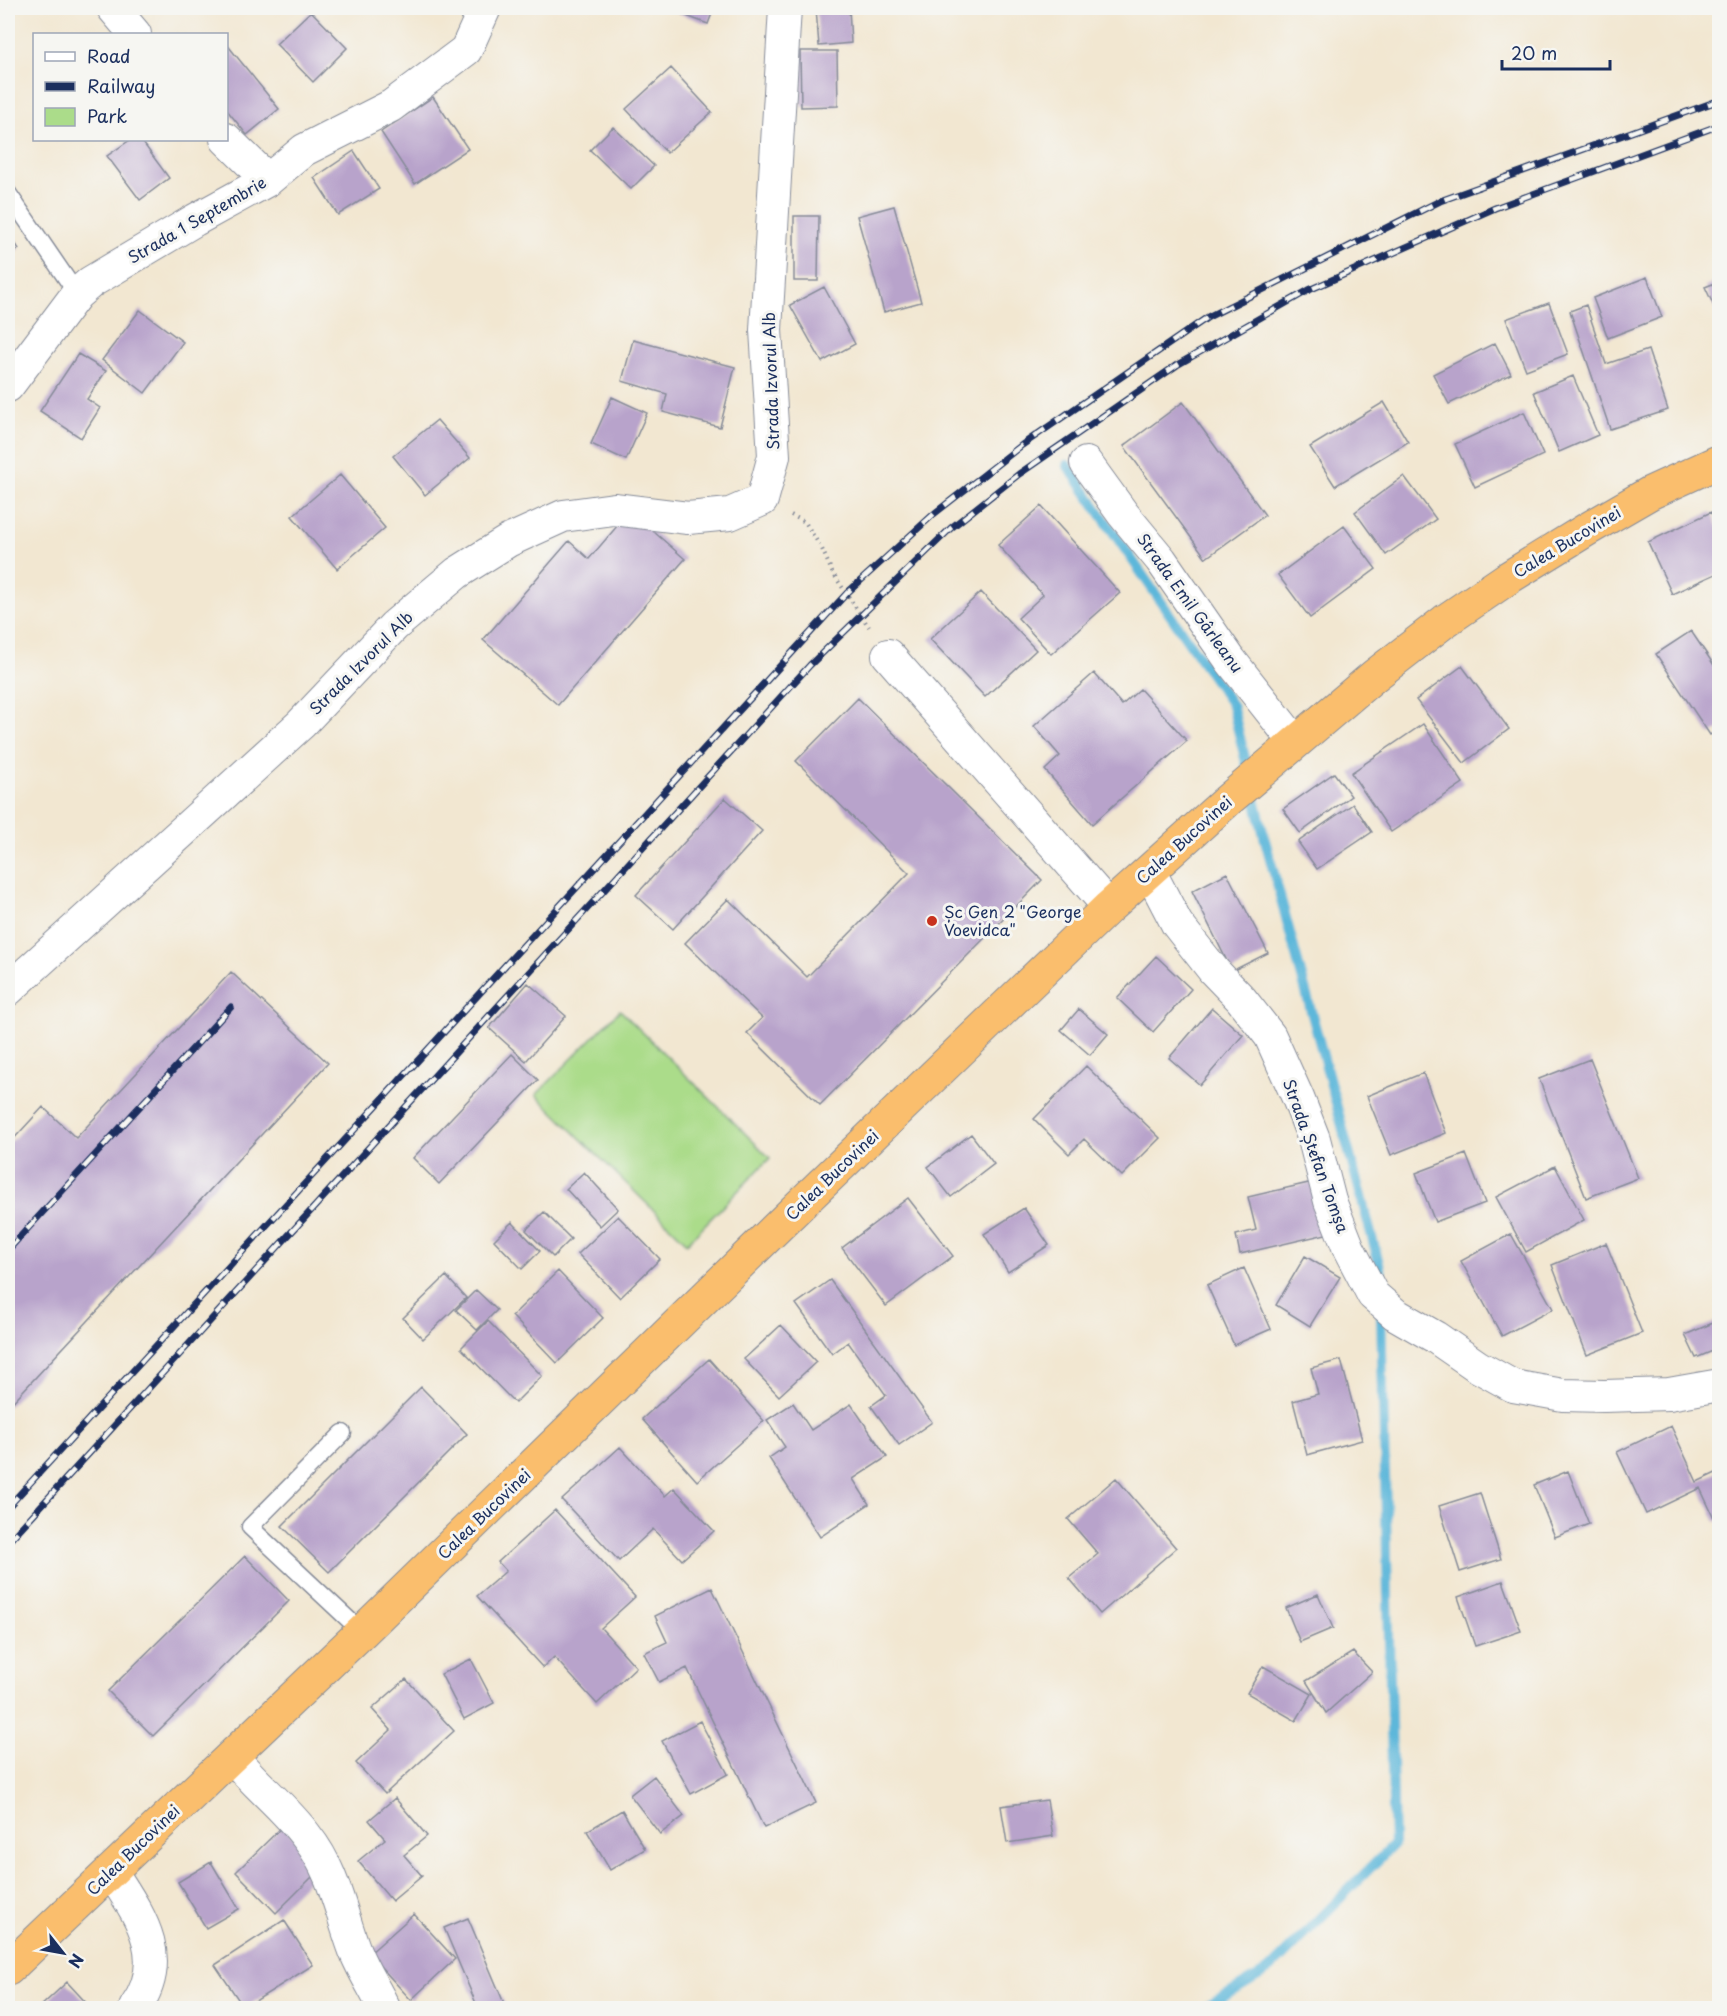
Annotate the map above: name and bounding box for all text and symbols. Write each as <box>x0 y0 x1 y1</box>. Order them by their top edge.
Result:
legend <box>33 33 228 141</box>
scale bar <box>1502 33 1610 71</box>
text: 20 m <box>1511 39 1557 66</box>
text: Road <box>87 42 131 69</box>
text: Railway <box>87 72 155 99</box>
text: Park <box>87 102 127 129</box>
street label: Strada 1 Septembrie <box>123 170 270 269</box>
street label: Strada Izvorul Alb <box>756 312 784 450</box>
street label: Calea Bucovinei <box>1508 500 1625 583</box>
street label: Strada Emil Gârleanu <box>1132 528 1250 677</box>
street label: Strada Izvorul Alb <box>303 605 418 720</box>
street label: Calea Bucovinei <box>1130 790 1237 889</box>
place label: Șc Gen 2 "George Voevidca" <box>944 899 1081 941</box>
marker: Șc Gen 2 "George Voevidca" <box>925 914 939 928</box>
street label: Strada Ștefan Tomșa <box>1278 1075 1356 1236</box>
street label: Calea Bucovinei <box>779 1123 883 1225</box>
street label: Calea Bucovinei <box>431 1462 535 1564</box>
street label: Calea Bucovinei <box>80 1798 184 1900</box>
north arrow <box>33 1923 93 1983</box>
text: N <box>63 1950 90 1973</box>

